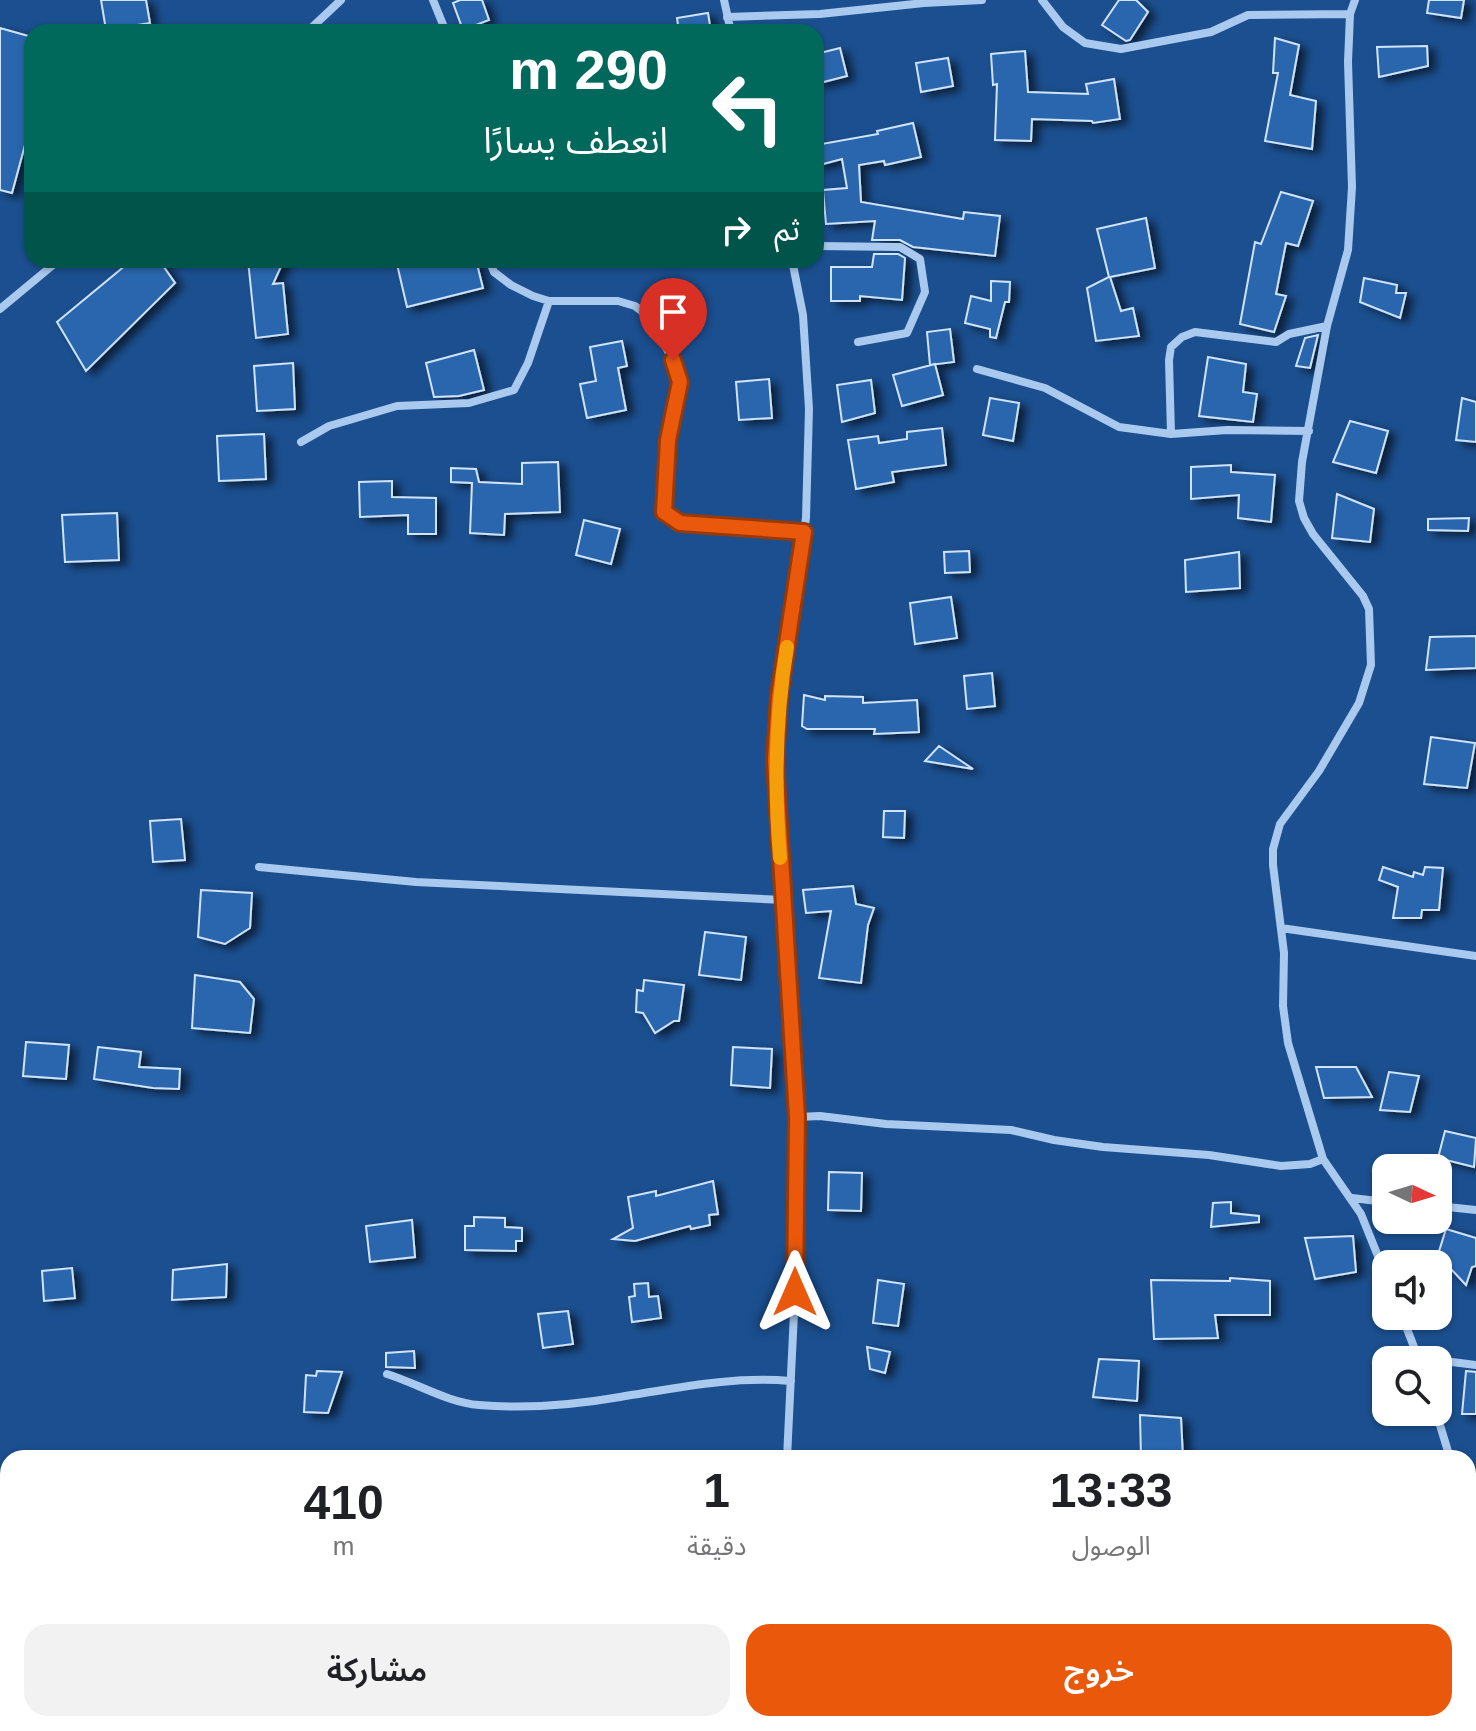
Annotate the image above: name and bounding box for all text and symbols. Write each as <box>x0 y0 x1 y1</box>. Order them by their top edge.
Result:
text: 290 m <box>509 38 668 101</box>
icon: left <box>696 56 800 160</box>
text: انعطف يسارًا <box>483 120 668 161</box>
icon: right <box>714 208 758 252</box>
text: ثم <box>774 213 800 246</box>
pin <box>639 278 707 360</box>
icon: arrive <box>651 290 695 334</box>
north arrow <box>1372 1154 1452 1234</box>
map controls <box>1372 1154 1452 1426</box>
position arrow <box>753 1250 837 1334</box>
button: sound <box>1372 1250 1452 1330</box>
button: search <box>1372 1346 1452 1426</box>
text: 1 <box>703 1464 730 1517</box>
text: 13:33 <box>1050 1464 1173 1517</box>
text: 410 <box>304 1476 384 1529</box>
text: m <box>333 1531 354 1561</box>
text: دقيقة <box>687 1531 746 1561</box>
text: الوصول <box>1072 1531 1151 1561</box>
button: مشاركة <box>24 1624 730 1716</box>
button: خروج <box>746 1624 1452 1716</box>

